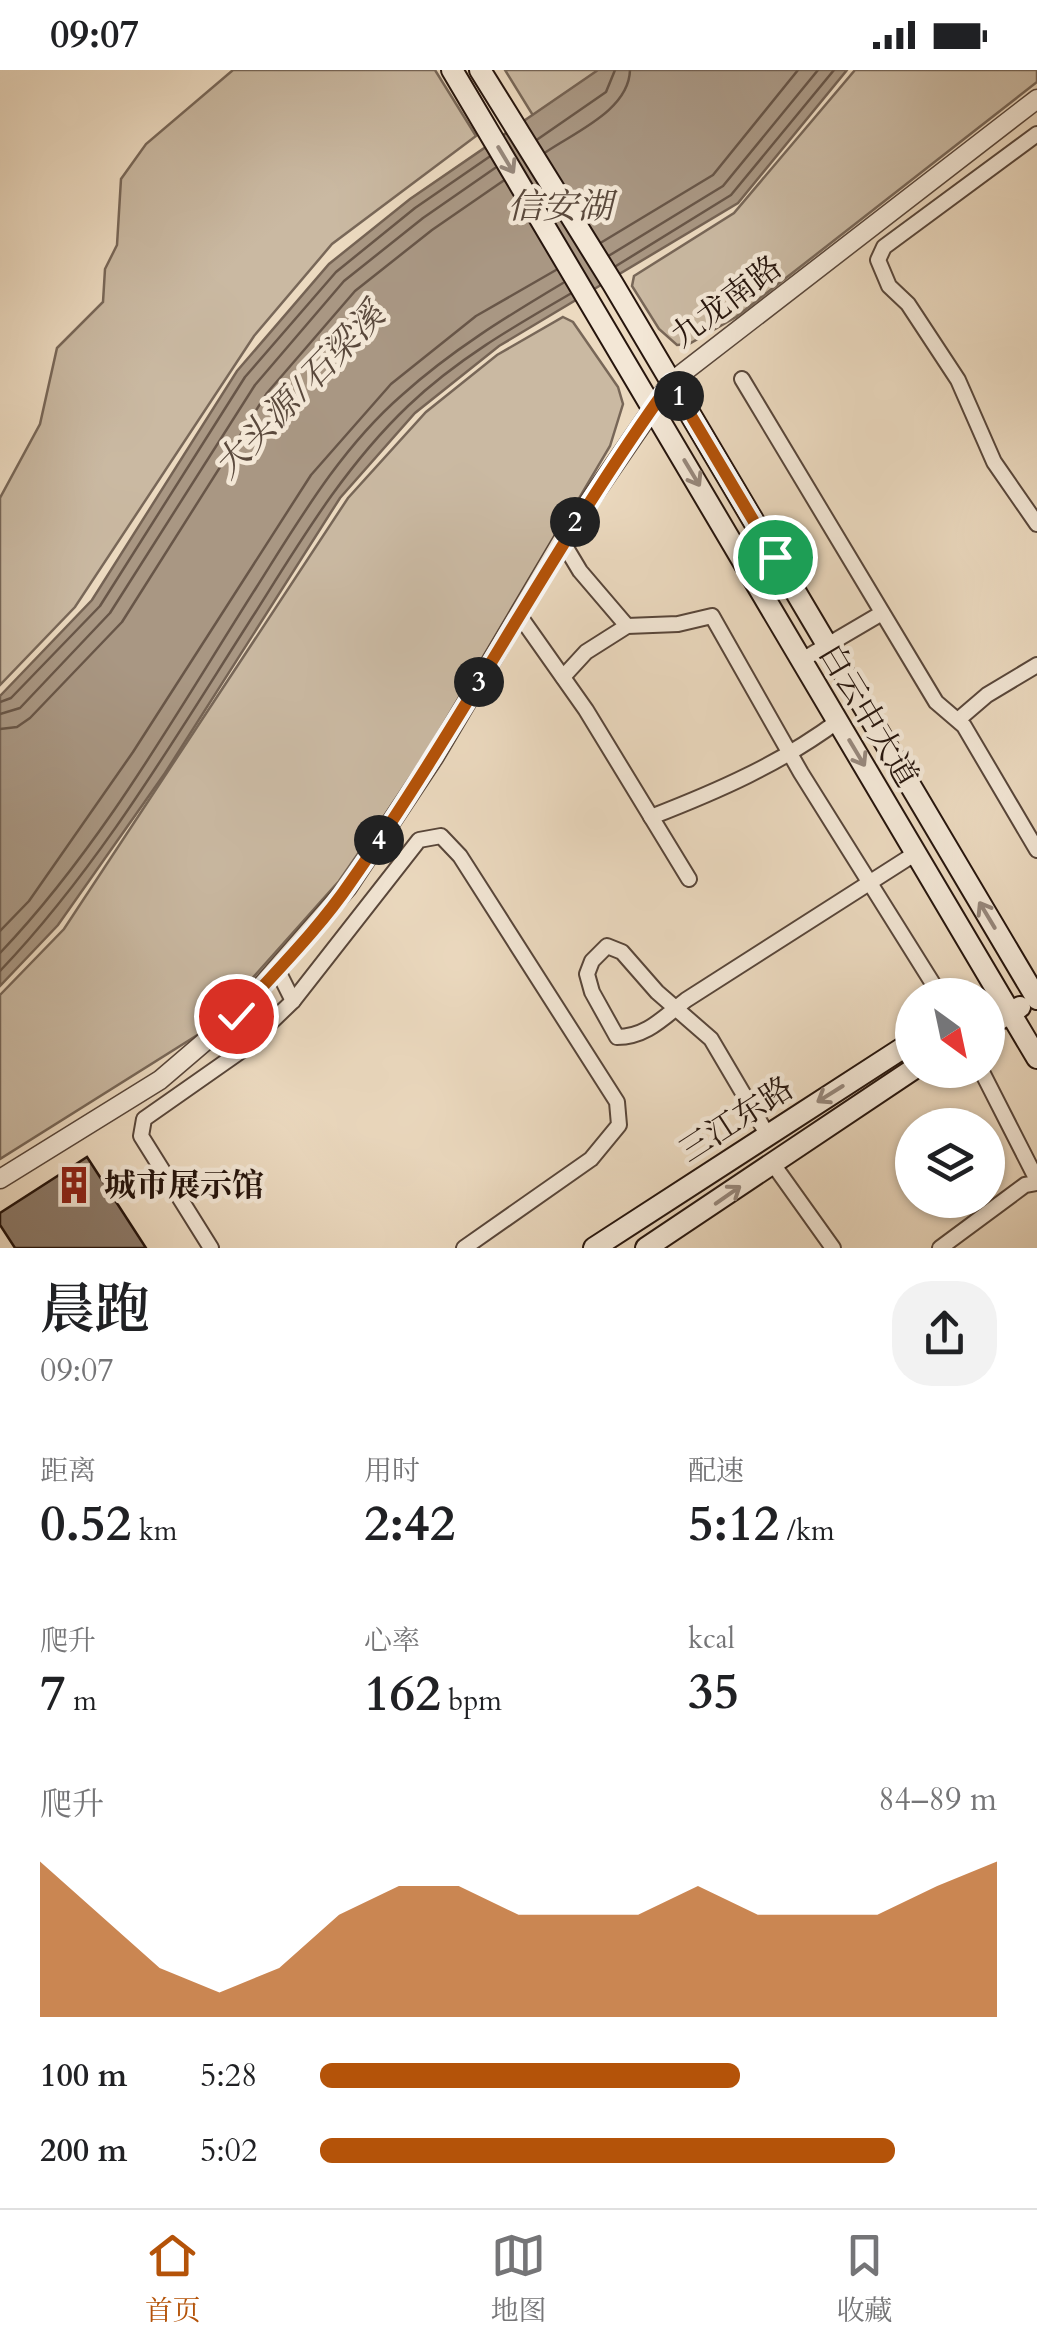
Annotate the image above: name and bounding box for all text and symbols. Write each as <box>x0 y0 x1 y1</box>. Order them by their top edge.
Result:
text: 09:07 <box>50 9 139 61</box>
one-way arrow <box>496 145 516 174</box>
water label: 信安湖 <box>507 183 618 231</box>
street label: 九龙南路 <box>662 246 791 358</box>
water label: 大头源/石梁溪 <box>203 289 399 489</box>
pin: 1 <box>654 371 704 421</box>
text: 1 <box>672 377 686 415</box>
one-way arrow <box>682 458 702 487</box>
pin: 2 <box>550 497 600 547</box>
text: 2 <box>568 503 582 541</box>
pin <box>733 515 818 600</box>
icon: arrive <box>748 530 803 585</box>
street label: 白云中大道 <box>808 636 928 795</box>
pin: 3 <box>454 657 504 707</box>
text: 3 <box>472 663 486 701</box>
one-way arrow <box>847 738 867 767</box>
pin: 4 <box>354 815 404 865</box>
text: 4 <box>372 821 386 859</box>
one-way arrow <box>977 901 997 930</box>
pin <box>194 974 279 1059</box>
north arrow <box>895 978 1005 1088</box>
map controls <box>895 978 1005 1218</box>
icon: check <box>209 989 264 1044</box>
street label: 三江东路 <box>671 1067 802 1173</box>
one-way arrow <box>816 1083 845 1104</box>
button: layers <box>895 1108 1005 1218</box>
building icon: 城市展示馆 <box>53 1164 95 1206</box>
place label: 城市展示馆 <box>104 1164 264 1208</box>
one-way arrow <box>713 1185 741 1206</box>
text: 晨跑 <box>40 1274 150 1348</box>
button: share <box>892 1281 997 1386</box>
text: 09:07 <box>40 1349 114 1393</box>
text: 距离 <box>40 1452 96 1490</box>
text: 用时 <box>364 1452 420 1490</box>
text: 配速 <box>688 1452 744 1490</box>
text: 0.52 <box>40 1490 131 1558</box>
text: 2:42 <box>364 1490 455 1558</box>
text: 5:12 <box>688 1490 779 1558</box>
text: km <box>131 1512 178 1550</box>
text: /km <box>779 1512 835 1550</box>
text: kcal <box>688 1620 735 1658</box>
text: 爬升 <box>40 1622 96 1660</box>
text: 心率 <box>364 1622 420 1660</box>
text: 35 <box>688 1658 739 1726</box>
text: 7 <box>40 1660 66 1728</box>
text: 162 <box>364 1660 441 1728</box>
text: m <box>66 1682 97 1720</box>
text: bpm <box>441 1682 502 1720</box>
text: 84–89 m <box>878 1778 997 1822</box>
text: 爬升 <box>40 1783 104 1827</box>
text: 100 m <box>40 2054 127 2098</box>
text: 5:28 <box>200 2054 257 2098</box>
text: 200 m <box>40 2129 127 2173</box>
text: 5:02 <box>200 2129 257 2173</box>
tab: 首页 <box>145 2228 201 2330</box>
tab: 地图 <box>490 2228 546 2330</box>
tab: 收藏 <box>836 2228 892 2330</box>

